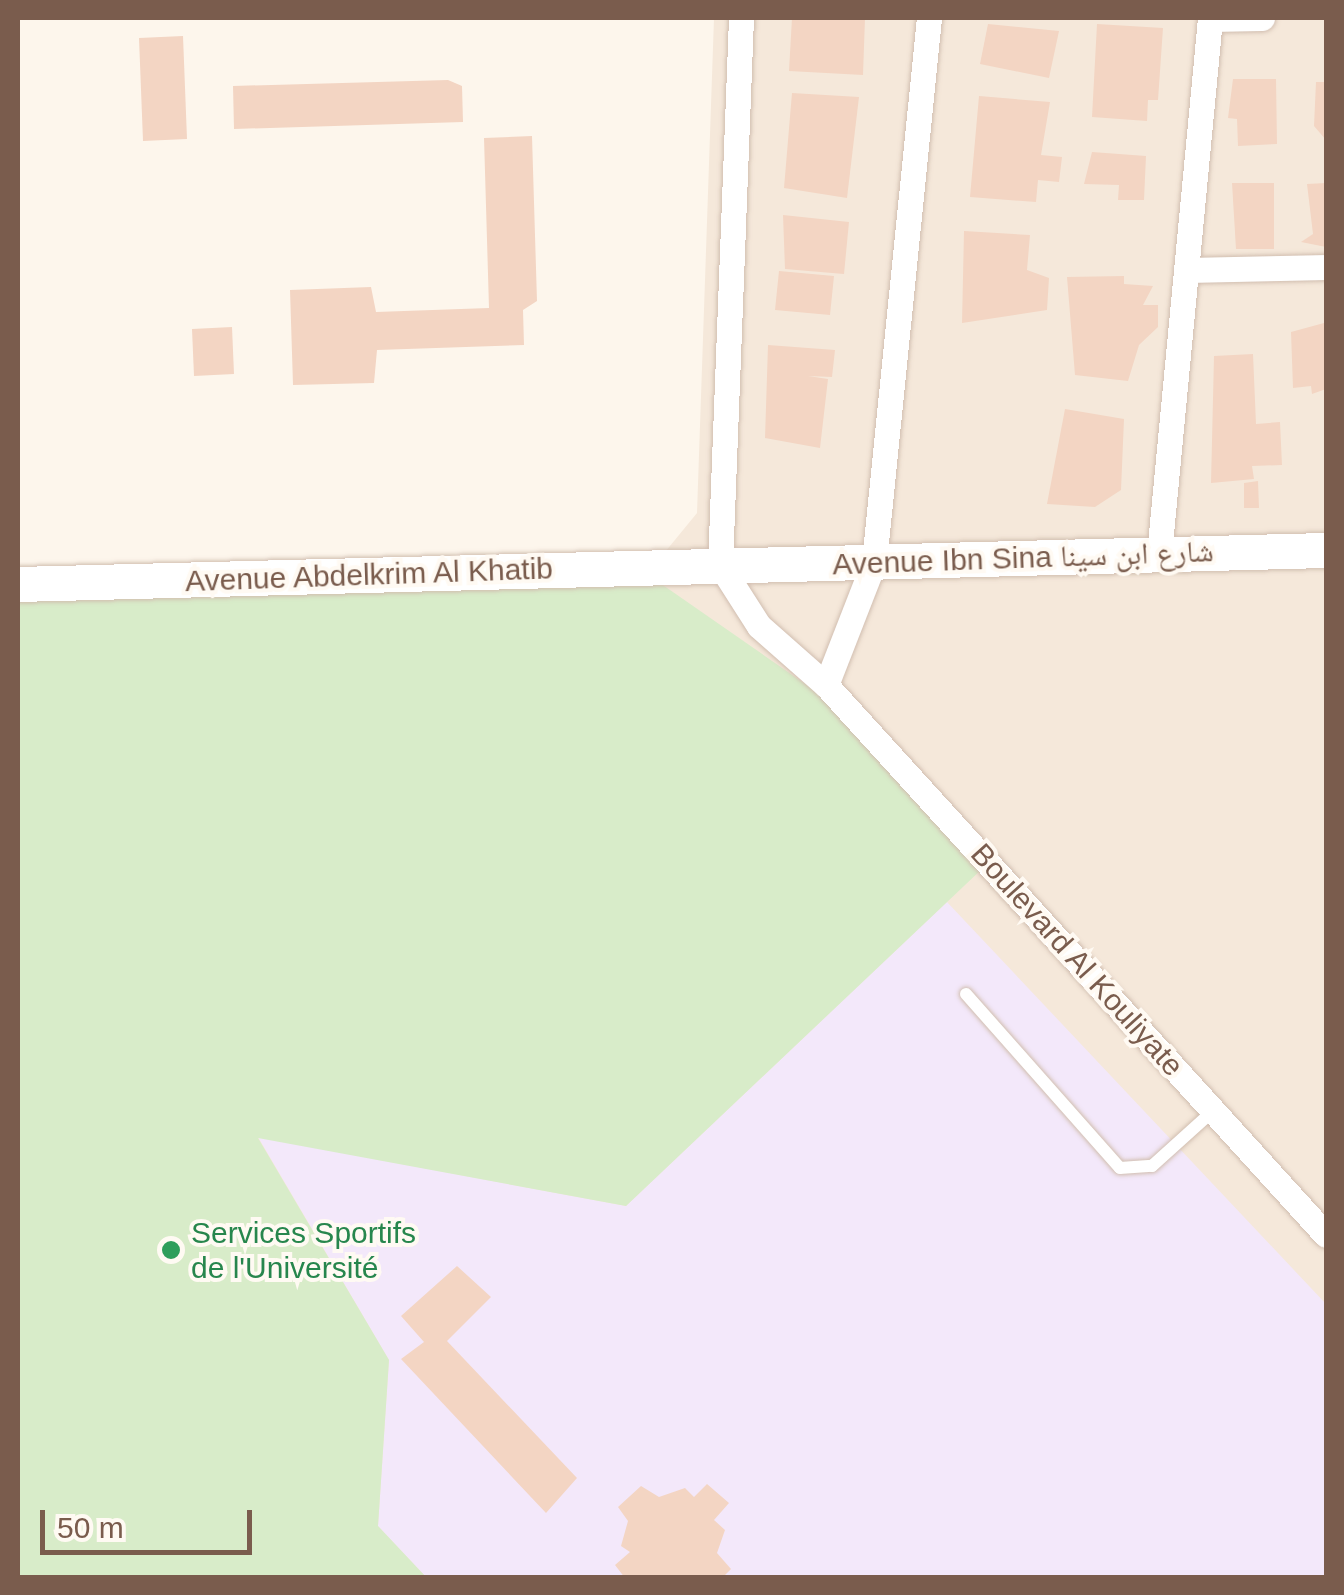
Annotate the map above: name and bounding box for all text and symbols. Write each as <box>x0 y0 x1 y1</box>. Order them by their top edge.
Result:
street label: Avenue Ibn Sina شارع ابن سينا <box>832 533 1214 583</box>
street label: Avenue Abdelkrim Al Khatib <box>183 551 555 599</box>
street label: Boulevard Al Kouliyate <box>963 836 1191 1084</box>
place label: Services Sportifs de l'Université <box>191 1215 416 1286</box>
marker: Services Sportifs de l'Université <box>160 1239 182 1261</box>
scale bar <box>45 1490 258 1552</box>
text: 50 m <box>57 1511 124 1544</box>

